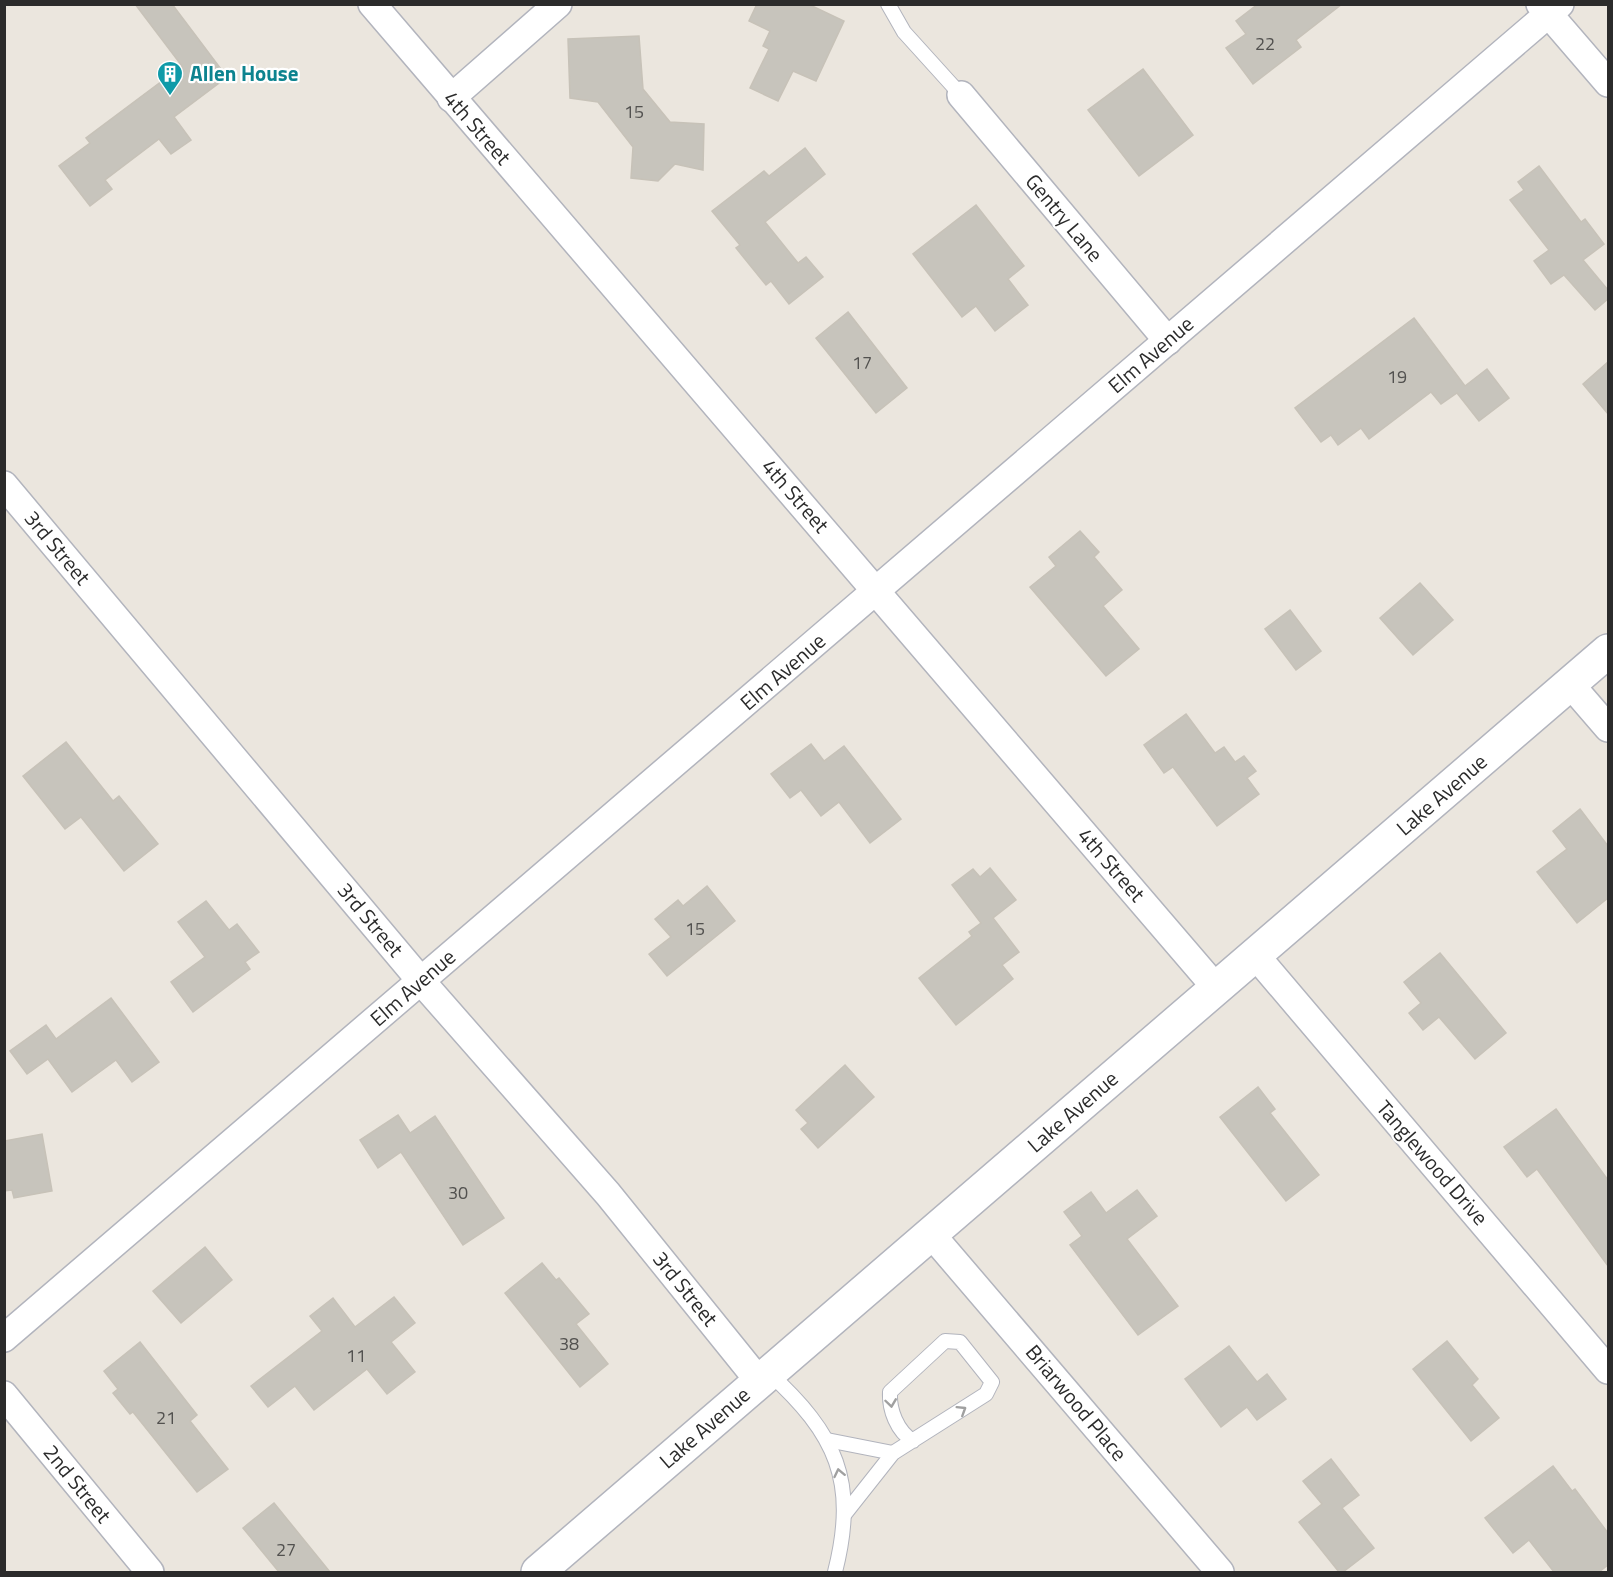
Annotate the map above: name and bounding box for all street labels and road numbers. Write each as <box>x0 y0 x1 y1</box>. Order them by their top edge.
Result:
street label: 4th Street <box>436 83 519 172</box>
street label: Gentry Lane <box>1018 166 1111 268</box>
street label: Elm Avenue <box>1100 308 1200 401</box>
street label: 4th Street <box>754 451 837 540</box>
street label: 3rd Street <box>17 503 99 592</box>
street label: Elm Avenue <box>732 625 832 718</box>
street label: Lake Avenue <box>1389 746 1494 843</box>
street label: 4th Street <box>1070 820 1153 909</box>
street label: 3rd Street <box>330 875 412 964</box>
street label: Elm Avenue <box>362 941 462 1034</box>
street label: Lake Avenue <box>1020 1063 1125 1160</box>
street label: Tanglewood Drive <box>1369 1093 1496 1232</box>
street label: 3rd Street <box>645 1244 726 1333</box>
street label: Briarwood Place <box>1018 1337 1135 1468</box>
street label: Lake Avenue <box>652 1379 757 1476</box>
street label: 2nd Street <box>36 1437 120 1530</box>

